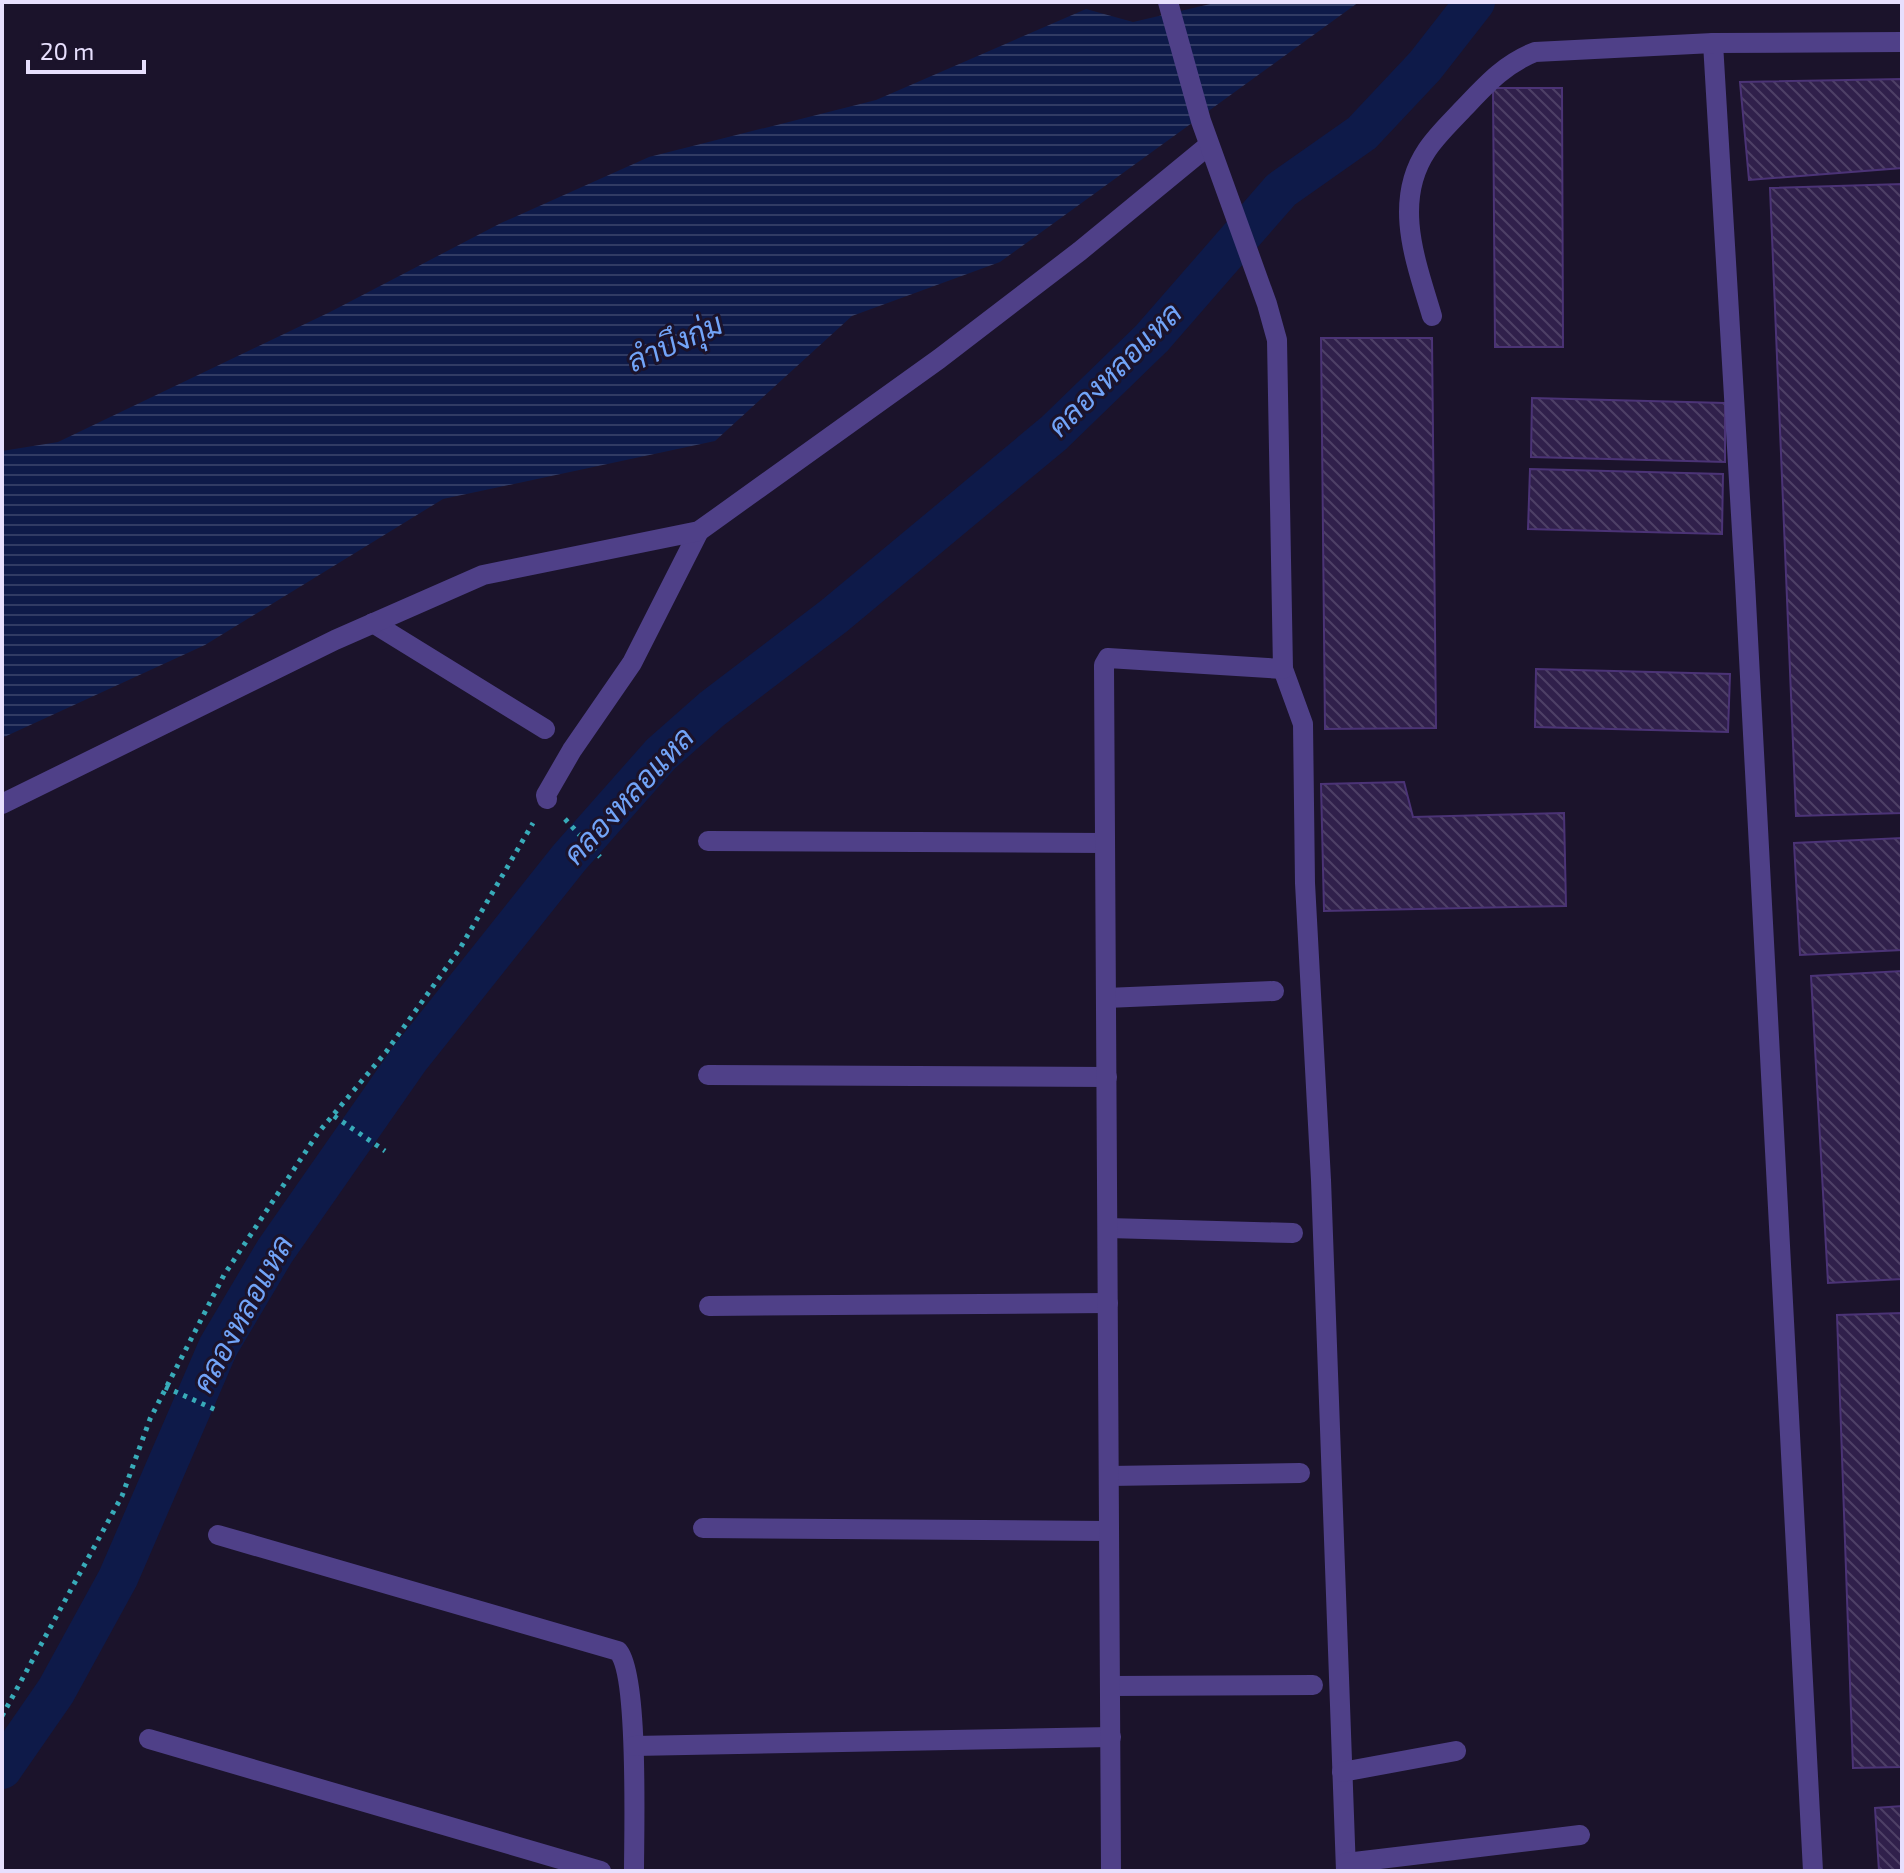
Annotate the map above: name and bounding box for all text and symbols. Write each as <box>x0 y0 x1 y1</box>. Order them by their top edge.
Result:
scale bar <box>28 24 144 74</box>
text: 20 m <box>40 36 94 65</box>
water label: คลองหลอแหล <box>1039 294 1188 443</box>
water label: ลำบึงกุ่ม <box>621 304 730 383</box>
water label: คลองหลอแหล <box>555 718 700 871</box>
water label: คลองหลอแหล <box>183 1228 299 1398</box>

